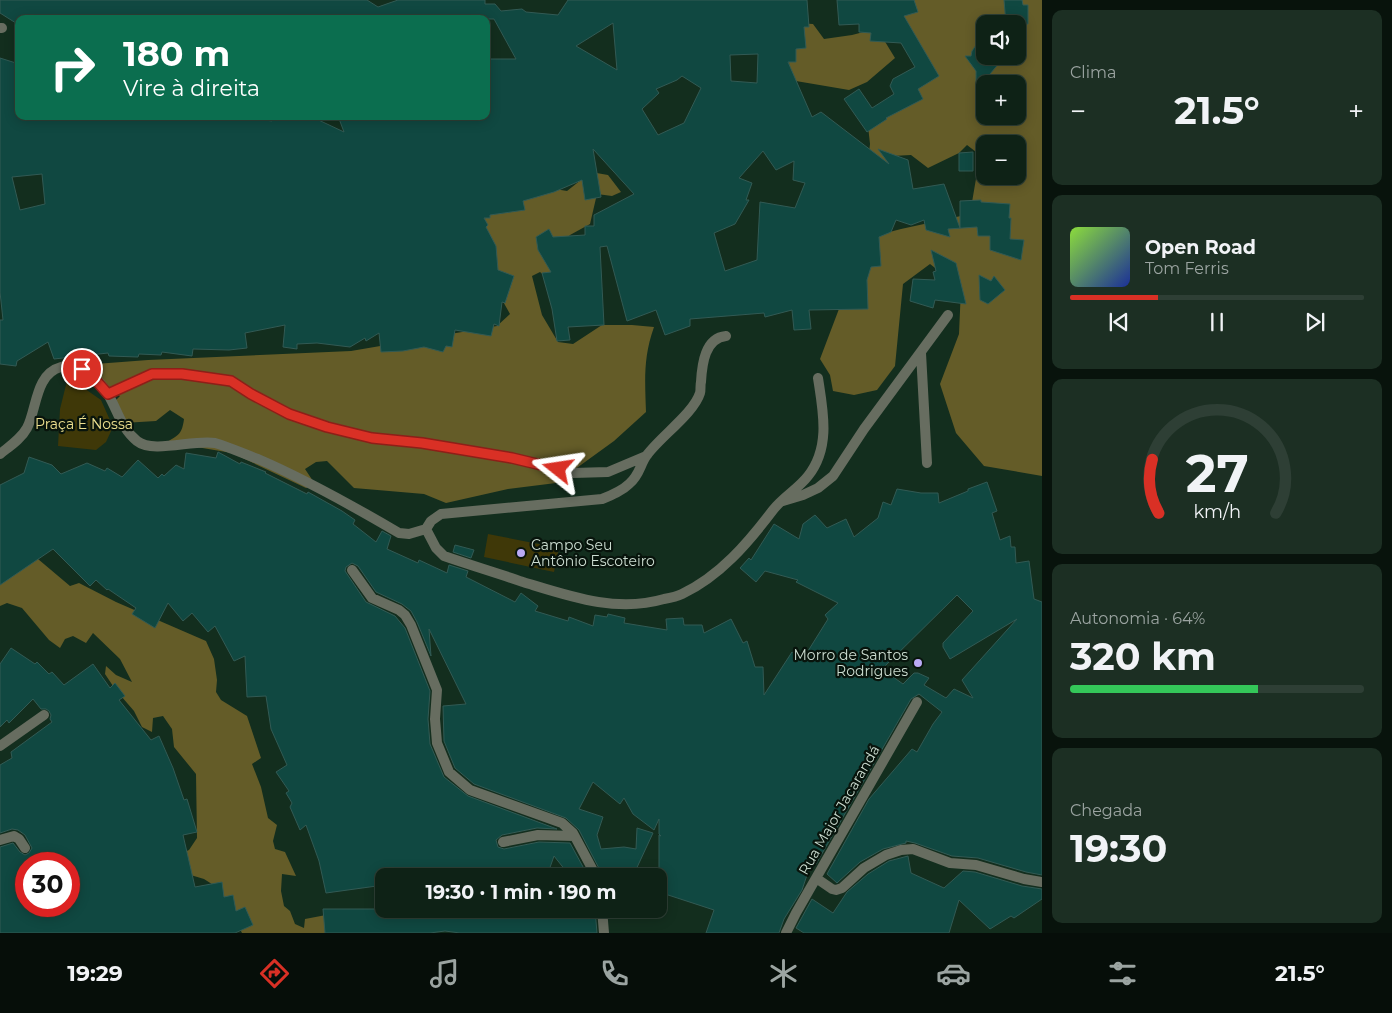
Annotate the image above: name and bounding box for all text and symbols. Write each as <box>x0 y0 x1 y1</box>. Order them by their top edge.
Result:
map controls <box>976 15 1026 185</box>
button: sound <box>976 15 1026 65</box>
text: 180 m <box>123 32 230 75</box>
icon: right <box>40 35 105 100</box>
text: Clima <box>1070 63 1116 82</box>
text: Vire à direita <box>123 75 260 102</box>
button: + <box>976 75 1026 125</box>
text: 21.5° <box>1174 87 1260 134</box>
text: − <box>1070 94 1086 128</box>
text: + <box>1348 94 1364 128</box>
button: − <box>976 135 1026 185</box>
text: Open Road <box>1145 236 1256 259</box>
text: Tom Ferris <box>1145 259 1229 278</box>
icon: previous <box>1105 308 1133 336</box>
icon: pause <box>1203 308 1231 336</box>
icon: next <box>1301 308 1329 336</box>
pin <box>61 348 103 390</box>
icon: arrive <box>68 355 96 383</box>
park label: Praça É Nossa <box>35 415 133 433</box>
position arrow <box>531 442 583 494</box>
text: 27 <box>1186 442 1248 505</box>
text: km/h <box>1193 501 1241 522</box>
place label: Campo Seu Antônio Escoteiro <box>531 536 655 570</box>
marker: Campo Seu Antônio Escoteiro <box>515 547 527 559</box>
text: Autonomia · 64% <box>1070 609 1205 628</box>
text: 320 km <box>1070 633 1216 680</box>
place label: Morro de Santos Rodrigues <box>793 646 908 680</box>
marker: Morro de Santos Rodrigues <box>912 657 924 669</box>
street label: Rua Major Jacarandá <box>794 742 884 878</box>
text: Chegada <box>1070 801 1143 820</box>
text: 19:30 <box>1070 825 1167 872</box>
speed limit sign: 30 <box>15 852 80 917</box>
text: 19:30 · 1 min · 190 m <box>425 881 617 904</box>
icon: directions <box>257 956 292 991</box>
icon: music <box>427 956 462 991</box>
icon: phone <box>597 956 632 991</box>
icon: climate <box>766 956 801 991</box>
icon: car <box>936 956 971 991</box>
icon: filters <box>1105 956 1140 991</box>
text: 19:29 <box>67 960 123 987</box>
text: 21.5° <box>1275 960 1325 987</box>

